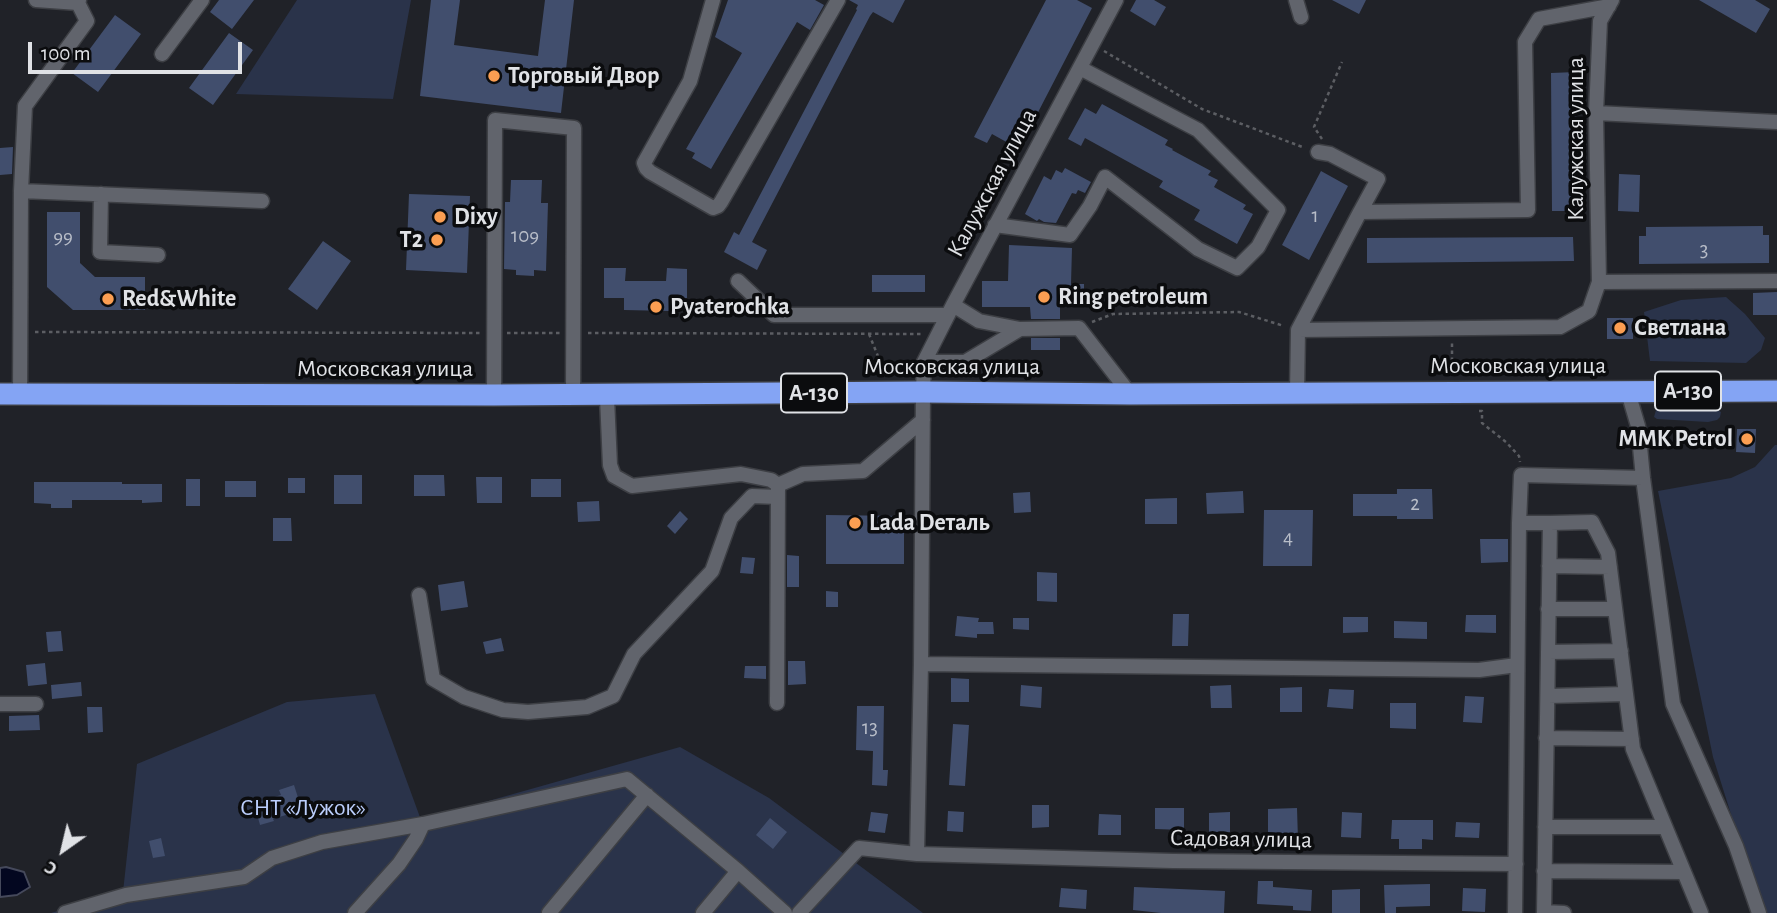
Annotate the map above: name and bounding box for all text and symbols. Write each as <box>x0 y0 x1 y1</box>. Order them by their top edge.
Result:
scale bar <box>32 28 245 72</box>
text: 100 m <box>41 43 91 64</box>
street label: Калужская улица <box>1562 57 1590 221</box>
place label: Торговый Двор <box>508 62 659 90</box>
marker: Торговый Двор <box>486 68 502 84</box>
street label: Калужская улица <box>941 104 1043 262</box>
place label: Dixy <box>454 203 498 231</box>
house number: 1 <box>1311 203 1319 229</box>
marker: Dixy <box>432 209 448 225</box>
house number: 109 <box>511 223 539 249</box>
house number: 99 <box>53 224 73 250</box>
place label: T2 <box>400 226 423 254</box>
marker: T2 <box>429 232 445 248</box>
house number: 3 <box>1700 237 1708 263</box>
place label: Ring petroleum <box>1058 283 1208 311</box>
place label: Red&White <box>122 285 236 313</box>
marker: Ring petroleum <box>1036 289 1052 305</box>
marker: Red&White <box>100 291 116 307</box>
place label: Pyaterochka <box>670 293 790 321</box>
marker: Pyaterochka <box>648 299 664 315</box>
place label: Светлана <box>1634 314 1726 342</box>
marker: Светлана <box>1612 320 1628 336</box>
street label: Московская улица <box>1430 352 1606 380</box>
street label: Московская улица <box>864 353 1040 381</box>
street label: Московская улица <box>297 355 473 383</box>
road number: А-130 <box>1655 372 1721 410</box>
road number: А-130 <box>781 374 847 412</box>
place label: MMK Petrol <box>1619 425 1733 453</box>
marker: MMK Petrol <box>1739 431 1755 447</box>
house number: 2 <box>1410 491 1420 517</box>
place label: Lada Dеталь <box>869 509 990 537</box>
marker: Lada Dеталь <box>847 515 863 531</box>
house number: 4 <box>1283 525 1293 551</box>
house number: 13 <box>862 715 878 741</box>
park label: СНТ «Лужок» <box>240 794 366 822</box>
north arrow <box>28 815 98 885</box>
street label: Садовая улица <box>1170 823 1312 855</box>
text: С <box>41 857 61 879</box>

